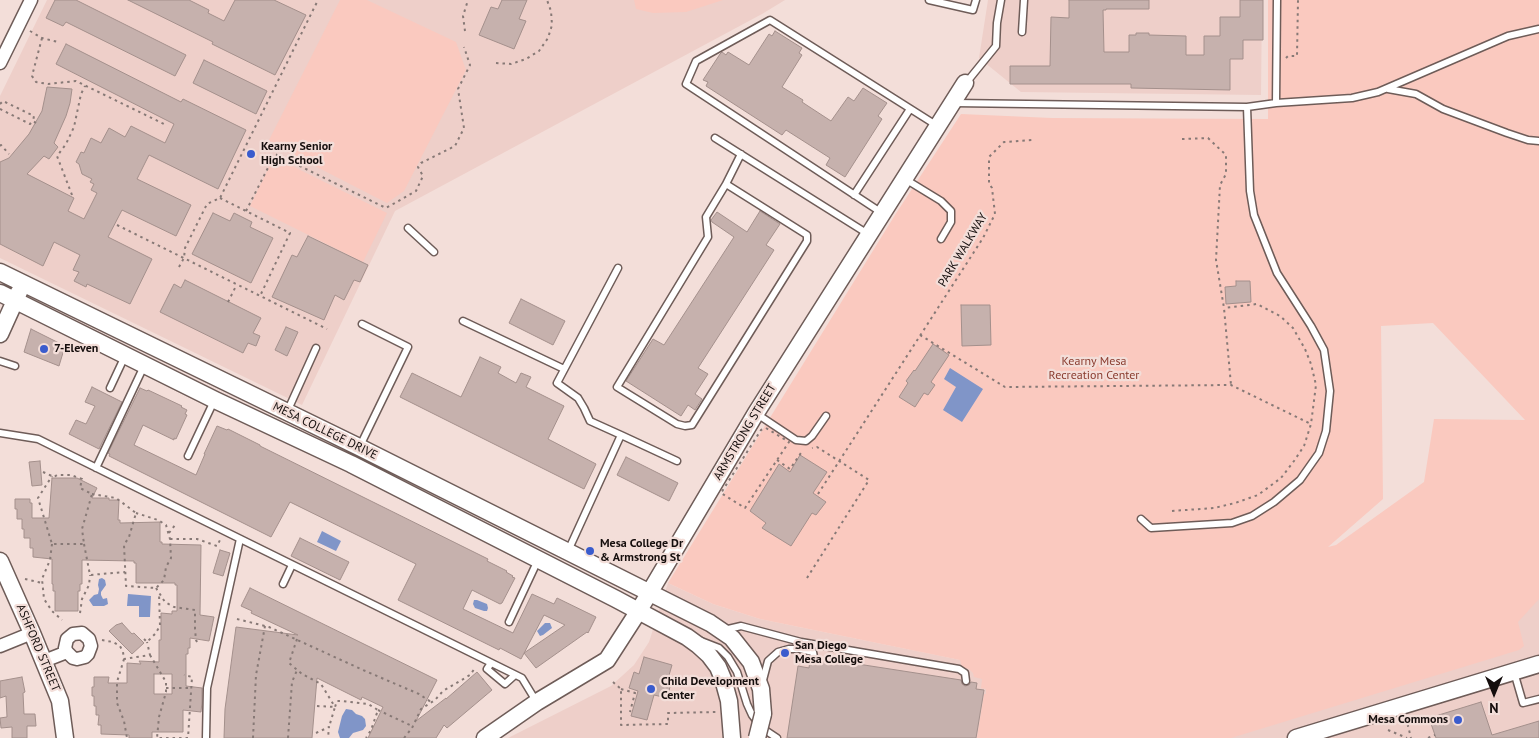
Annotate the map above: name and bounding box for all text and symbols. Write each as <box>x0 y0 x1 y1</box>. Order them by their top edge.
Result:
place label: Kearny Senior High School <box>261 140 332 168</box>
marker: Kearny Senior High School <box>245 148 257 160</box>
street label: PARK WALKWAY <box>935 211 991 289</box>
place label: 7-Eleven <box>54 342 98 356</box>
marker: 7-Eleven <box>38 343 50 355</box>
park label: Kearny Mesa Recreation Center <box>1049 355 1139 383</box>
street label: ARMSTRONG STREET <box>711 381 779 483</box>
street label: MESA COLLEGE DRIVE <box>270 399 380 463</box>
place label: Mesa College Dr & Armstrong St <box>600 537 683 565</box>
marker: Mesa College Dr & Armstrong St <box>584 545 596 557</box>
street label: ASHFORD STREET <box>13 602 63 694</box>
place label: San Diego Mesa College <box>795 639 863 667</box>
marker: San Diego Mesa College <box>779 647 791 659</box>
north arrow <box>1469 668 1519 718</box>
place label: Child Development Center <box>661 675 759 703</box>
marker: Child Development Center <box>645 683 657 695</box>
text: N <box>1489 699 1499 717</box>
place label: Mesa Commons <box>1368 713 1448 727</box>
marker: Mesa Commons <box>1452 714 1464 726</box>

